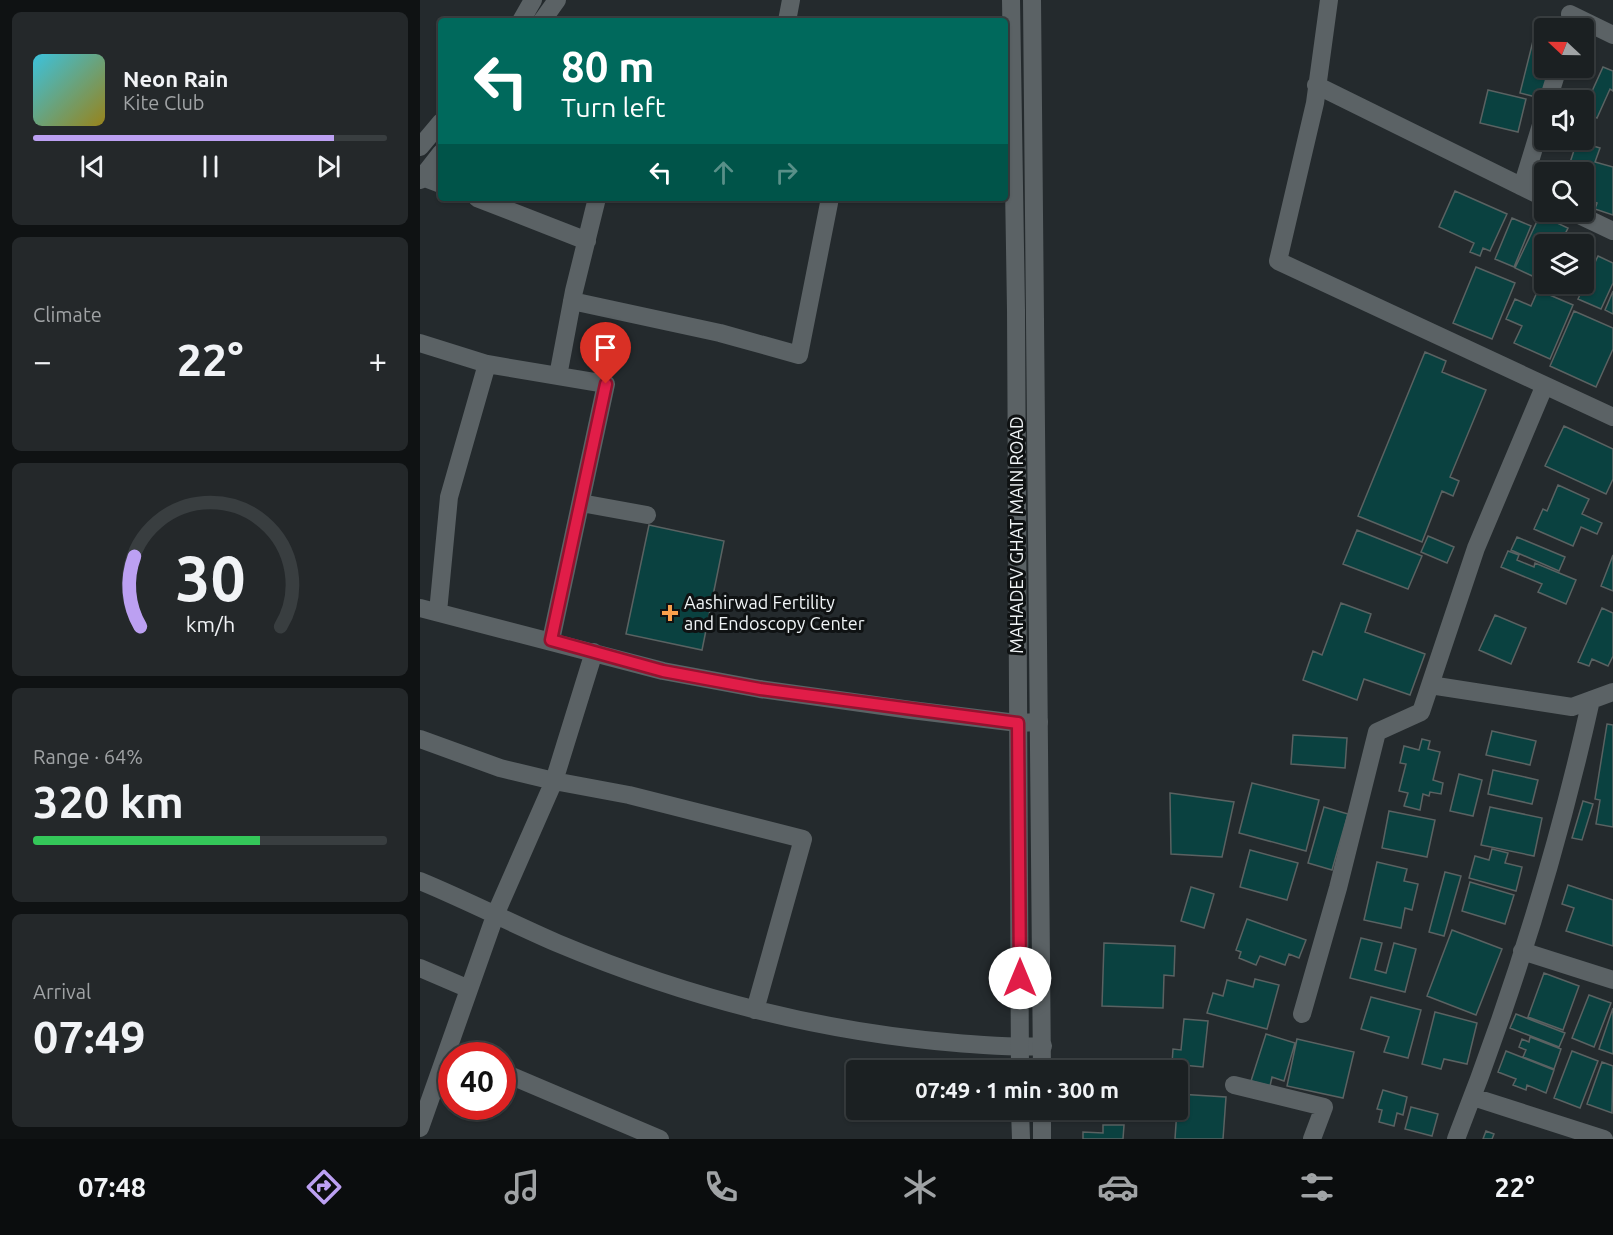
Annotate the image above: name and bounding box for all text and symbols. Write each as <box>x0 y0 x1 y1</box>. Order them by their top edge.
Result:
north arrow <box>1534 18 1594 78</box>
map controls <box>1534 18 1594 294</box>
icon: left <box>462 42 540 120</box>
text: 80 m <box>561 43 655 90</box>
text: Neon Rain <box>123 66 228 91</box>
button: sound <box>1534 90 1594 150</box>
text: Kite Club <box>123 91 205 114</box>
text: Turn left <box>561 92 665 122</box>
icon: previous <box>76 150 109 183</box>
icon: pause <box>194 150 227 183</box>
icon: next <box>312 150 345 183</box>
icon: left <box>644 156 677 189</box>
icon: ahead <box>707 156 740 189</box>
icon: right <box>770 156 803 189</box>
button: search <box>1534 162 1594 222</box>
button: layers <box>1534 234 1594 294</box>
text: Climate <box>33 303 102 326</box>
pin <box>580 322 631 384</box>
icon: arrive <box>589 331 622 364</box>
text: 22° <box>177 334 243 385</box>
text: − <box>33 342 52 379</box>
text: + <box>368 342 387 379</box>
street label: MAHADEV GHAT MAIN ROAD <box>1006 416 1026 654</box>
text: 30 <box>175 543 245 613</box>
place label: Aashirwad Fertility and Endoscopy Center <box>684 592 865 633</box>
marker: Aashirwad Fertility and Endoscopy Center <box>661 604 679 622</box>
text: km/h <box>185 612 235 636</box>
text: Range · 64% <box>33 745 143 768</box>
text: 320 km <box>33 776 184 827</box>
position arrow <box>988 946 1052 1010</box>
text: Arrival <box>33 980 91 1003</box>
text: 07:49 <box>33 1011 146 1062</box>
speed limit sign: 40 <box>438 1042 516 1120</box>
text: 07:49 · 1 min · 300 m <box>915 1077 1119 1102</box>
icon: directions <box>303 1166 345 1208</box>
icon: music <box>501 1166 543 1208</box>
icon: phone <box>700 1166 742 1208</box>
icon: climate <box>899 1166 941 1208</box>
icon: car <box>1097 1166 1139 1208</box>
icon: filters <box>1296 1166 1338 1208</box>
text: 07:48 <box>78 1172 146 1202</box>
text: 22° <box>1495 1172 1535 1202</box>

